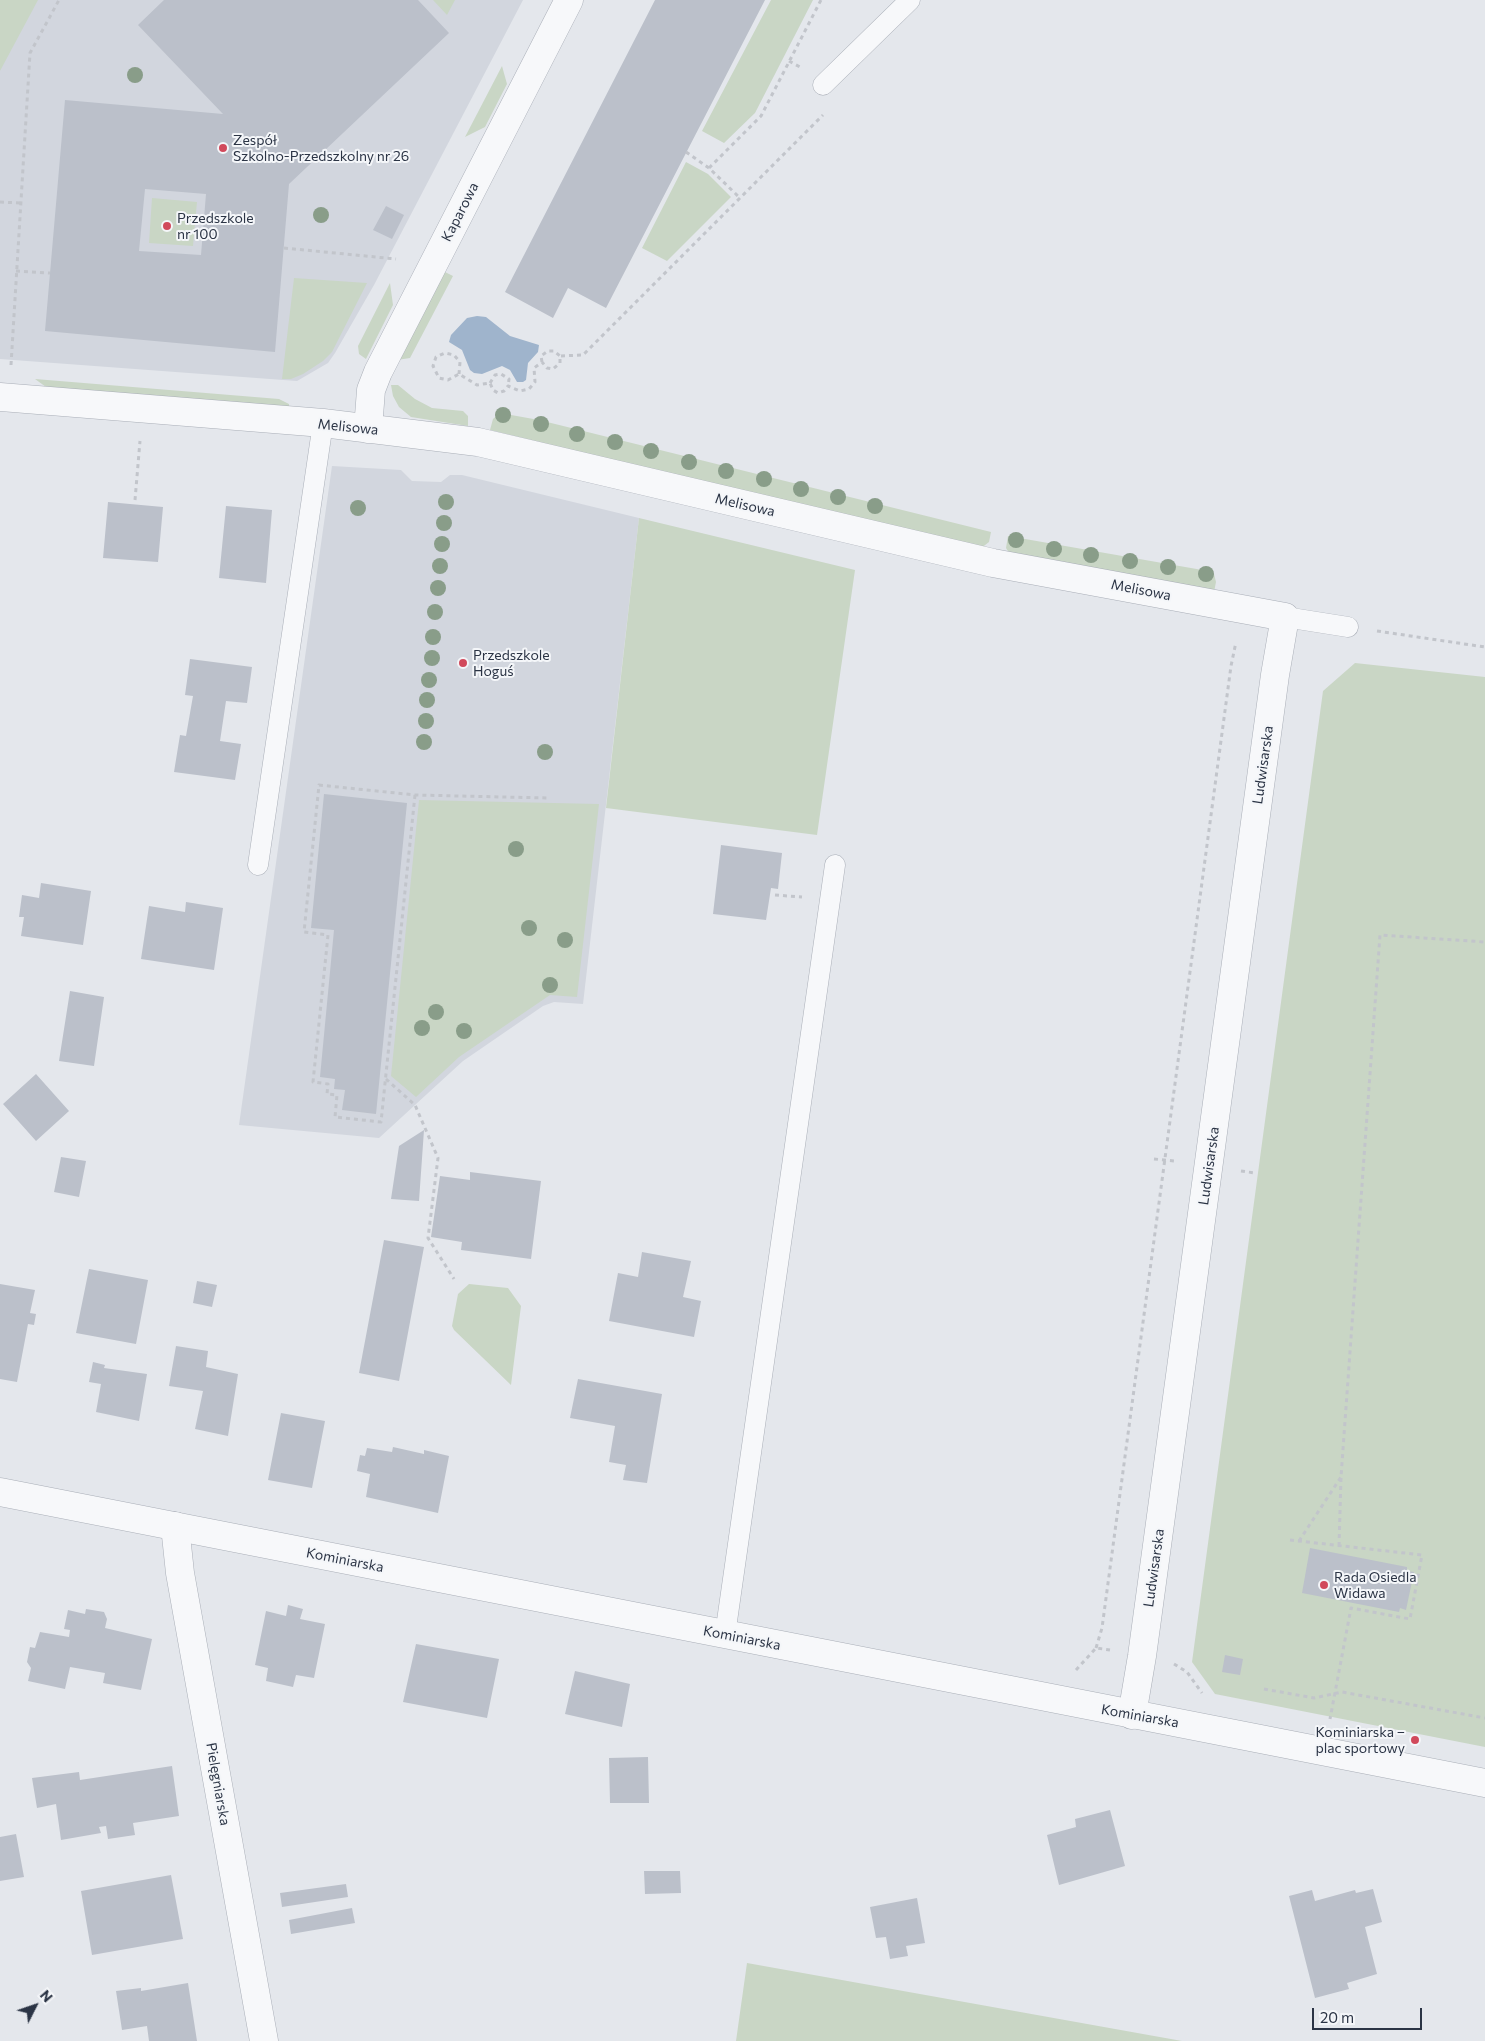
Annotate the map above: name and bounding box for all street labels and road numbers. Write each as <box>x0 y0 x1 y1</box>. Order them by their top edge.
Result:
street label: Kaparowa <box>438 180 482 244</box>
street label: Melisowa <box>317 415 379 439</box>
street label: Melisowa <box>713 490 777 520</box>
street label: Melisowa <box>1110 576 1172 604</box>
street label: Ludwisarska <box>1249 725 1277 805</box>
street label: Ludwisarska <box>1195 1126 1223 1206</box>
street label: Ludwisarska <box>1140 1528 1168 1608</box>
street label: Kominiarska <box>305 1544 385 1576</box>
street label: Kominiarska <box>702 1622 782 1654</box>
street label: Kominiarska <box>1100 1701 1180 1731</box>
street label: Pielęgniarska <box>202 1741 234 1827</box>

